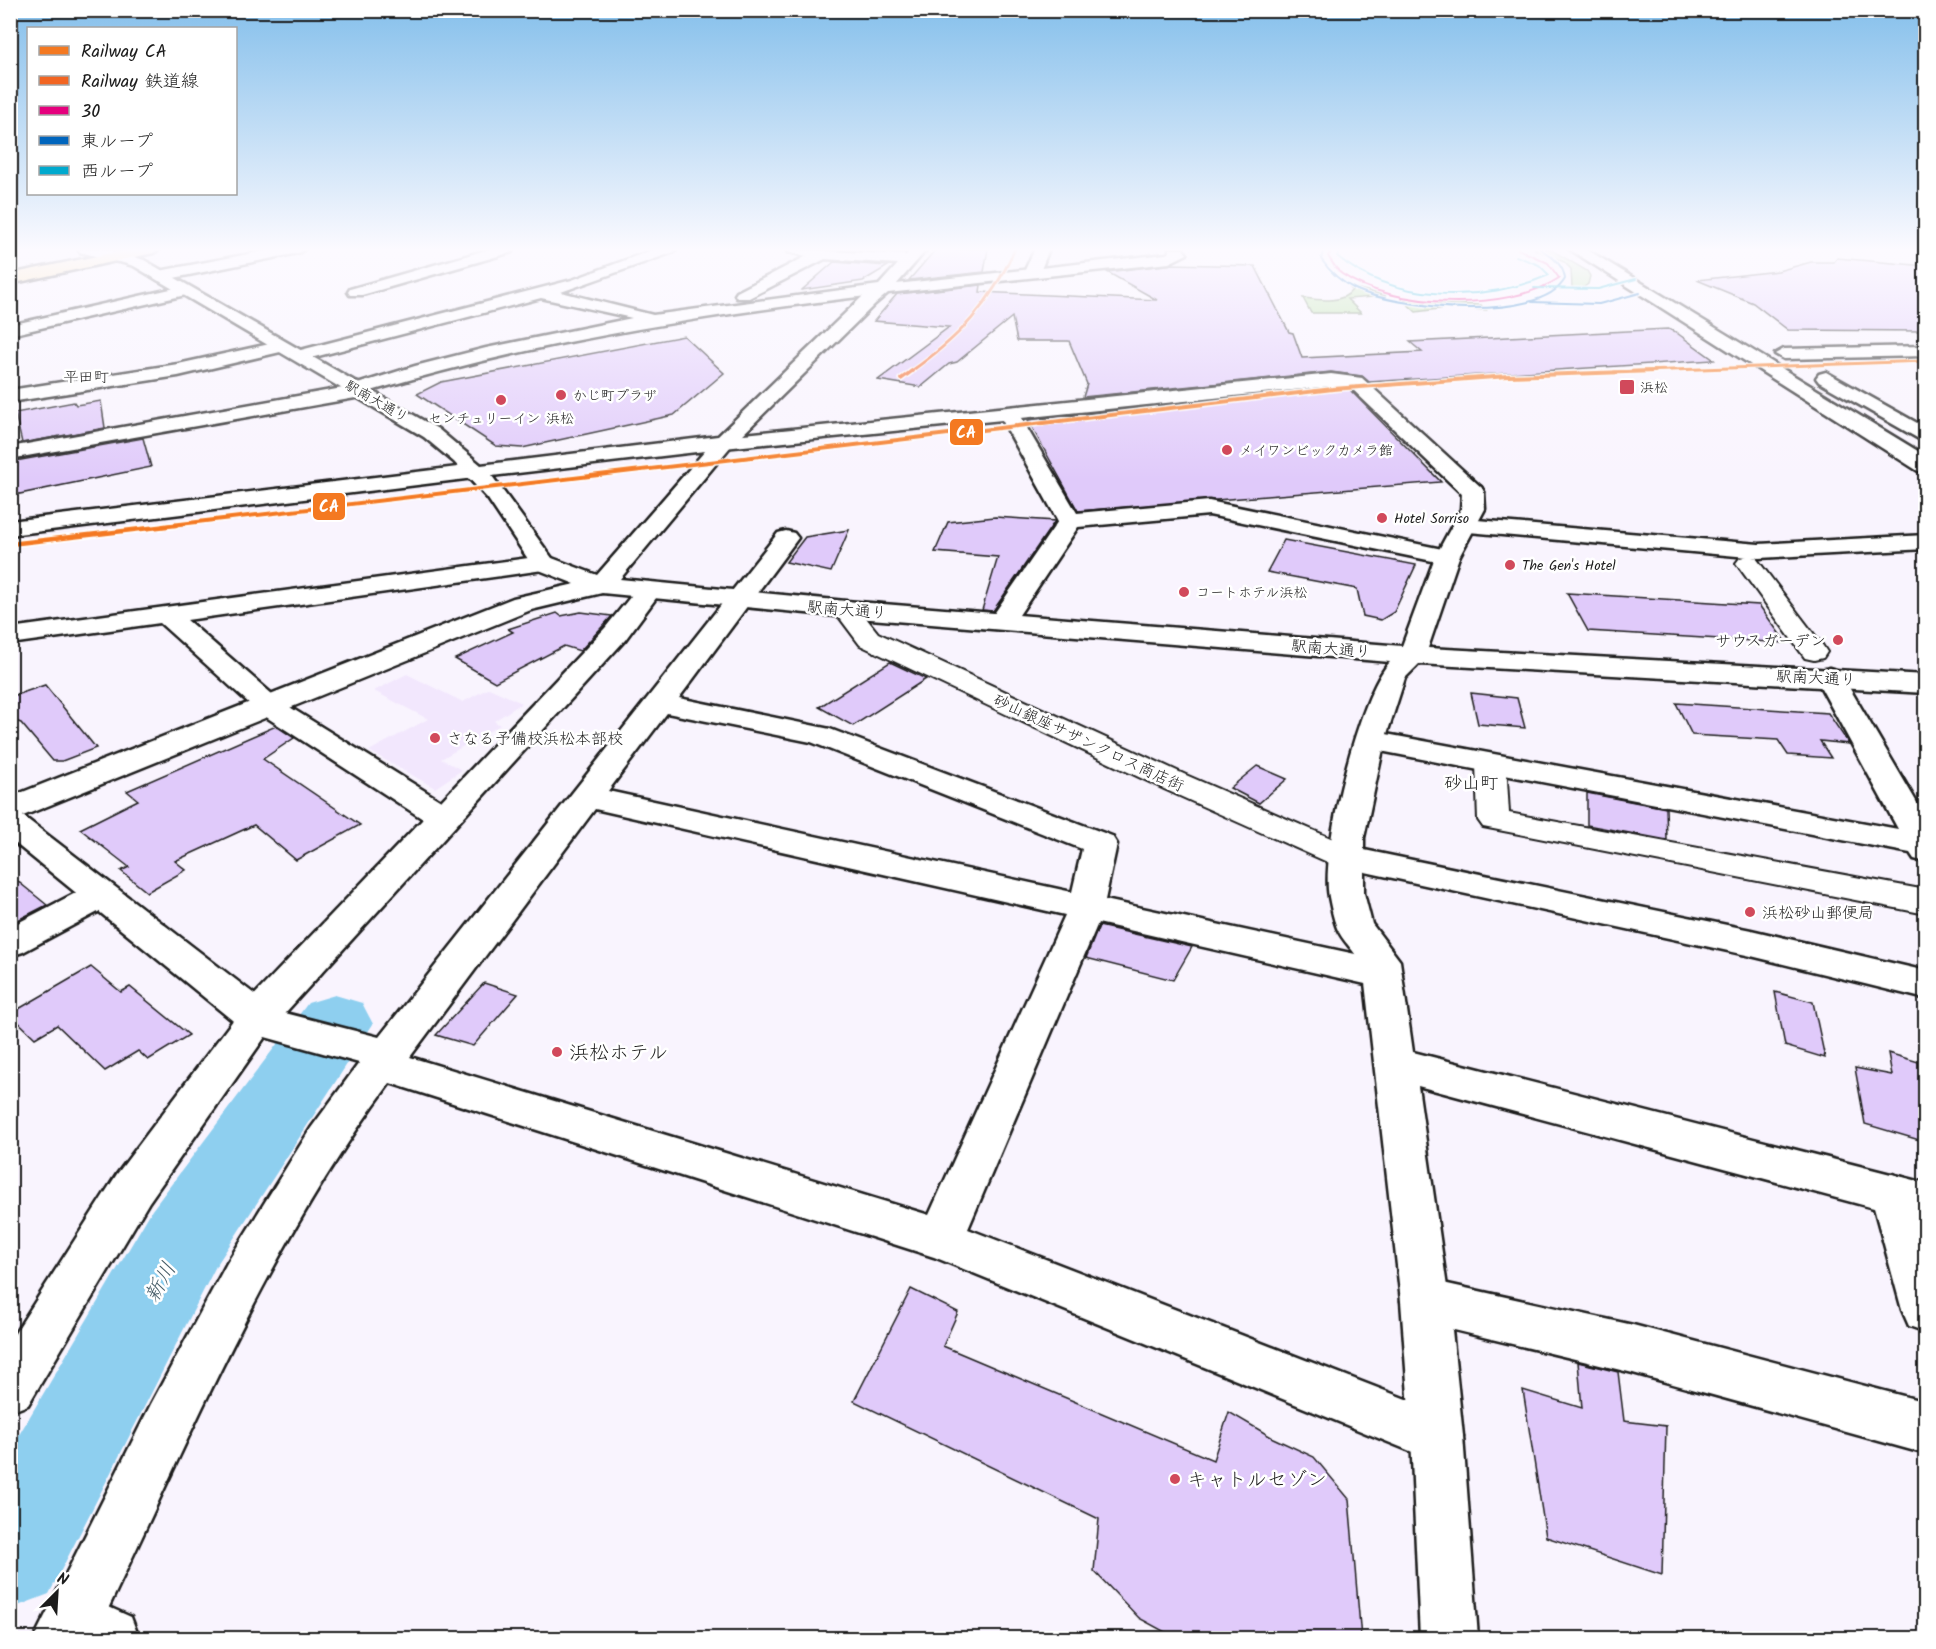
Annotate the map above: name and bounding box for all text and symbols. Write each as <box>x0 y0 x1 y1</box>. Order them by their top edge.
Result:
legend <box>27 27 237 195</box>
text: Railway CA <box>81 38 167 67</box>
text: Railway 鉄道線 <box>81 68 199 97</box>
text: 30 <box>81 98 100 127</box>
text: 東ループ <box>81 128 153 157</box>
text: 西ループ <box>81 158 153 187</box>
district label: 平田町 <box>63 366 109 390</box>
street label: 駅南大通り <box>341 375 412 429</box>
place label: 浜松 <box>1640 377 1668 399</box>
marker: 浜松 <box>1618 378 1636 396</box>
place label: かじ町プラザ <box>573 385 657 407</box>
marker: かじ町プラザ <box>554 388 568 402</box>
marker: センチュリーイン 浜松 <box>494 393 508 407</box>
place label: センチュリーイン 浜松 <box>428 408 574 430</box>
line badge: CA <box>949 418 984 446</box>
text: CA <box>956 421 976 446</box>
place label: メイワンビックカメラ館 <box>1239 440 1393 462</box>
marker: メイワンビックカメラ館 <box>1220 443 1234 457</box>
line badge: CA <box>312 492 346 521</box>
text: CA <box>319 495 339 520</box>
place label: Hotel Sorriso <box>1394 508 1469 530</box>
marker: Hotel Sorriso <box>1375 511 1389 525</box>
place label: The Gen's Hotel <box>1522 555 1616 577</box>
marker: The Gen's Hotel <box>1503 558 1517 572</box>
place label: コートホテル浜松 <box>1196 582 1307 604</box>
marker: コートホテル浜松 <box>1177 585 1191 599</box>
street label: 駅南大通り <box>806 595 888 626</box>
place label: サウスガーデン <box>1715 629 1826 654</box>
marker: サウスガーデン <box>1831 633 1845 647</box>
street label: 駅南大通り <box>1290 634 1372 665</box>
street label: 駅南大通り <box>1775 664 1857 693</box>
street label: 砂山銀座サザンクロス商店街 <box>989 688 1188 799</box>
place label: さなる予備校浜松本部校 <box>447 727 623 752</box>
marker: さなる予備校浜松本部校 <box>428 731 442 745</box>
district label: 砂山町 <box>1444 770 1498 799</box>
place label: 浜松砂山郵便局 <box>1762 901 1874 926</box>
marker: 浜松砂山郵便局 <box>1743 905 1757 919</box>
place label: 浜松ホテル <box>569 1038 668 1070</box>
marker: 浜松ホテル <box>550 1045 564 1059</box>
water label: 新川 <box>137 1256 186 1309</box>
place label: キャトルセゾン <box>1187 1465 1327 1497</box>
marker: キャトルセゾン <box>1168 1472 1182 1486</box>
north arrow <box>27 1562 87 1622</box>
text: N <box>53 1566 72 1593</box>

